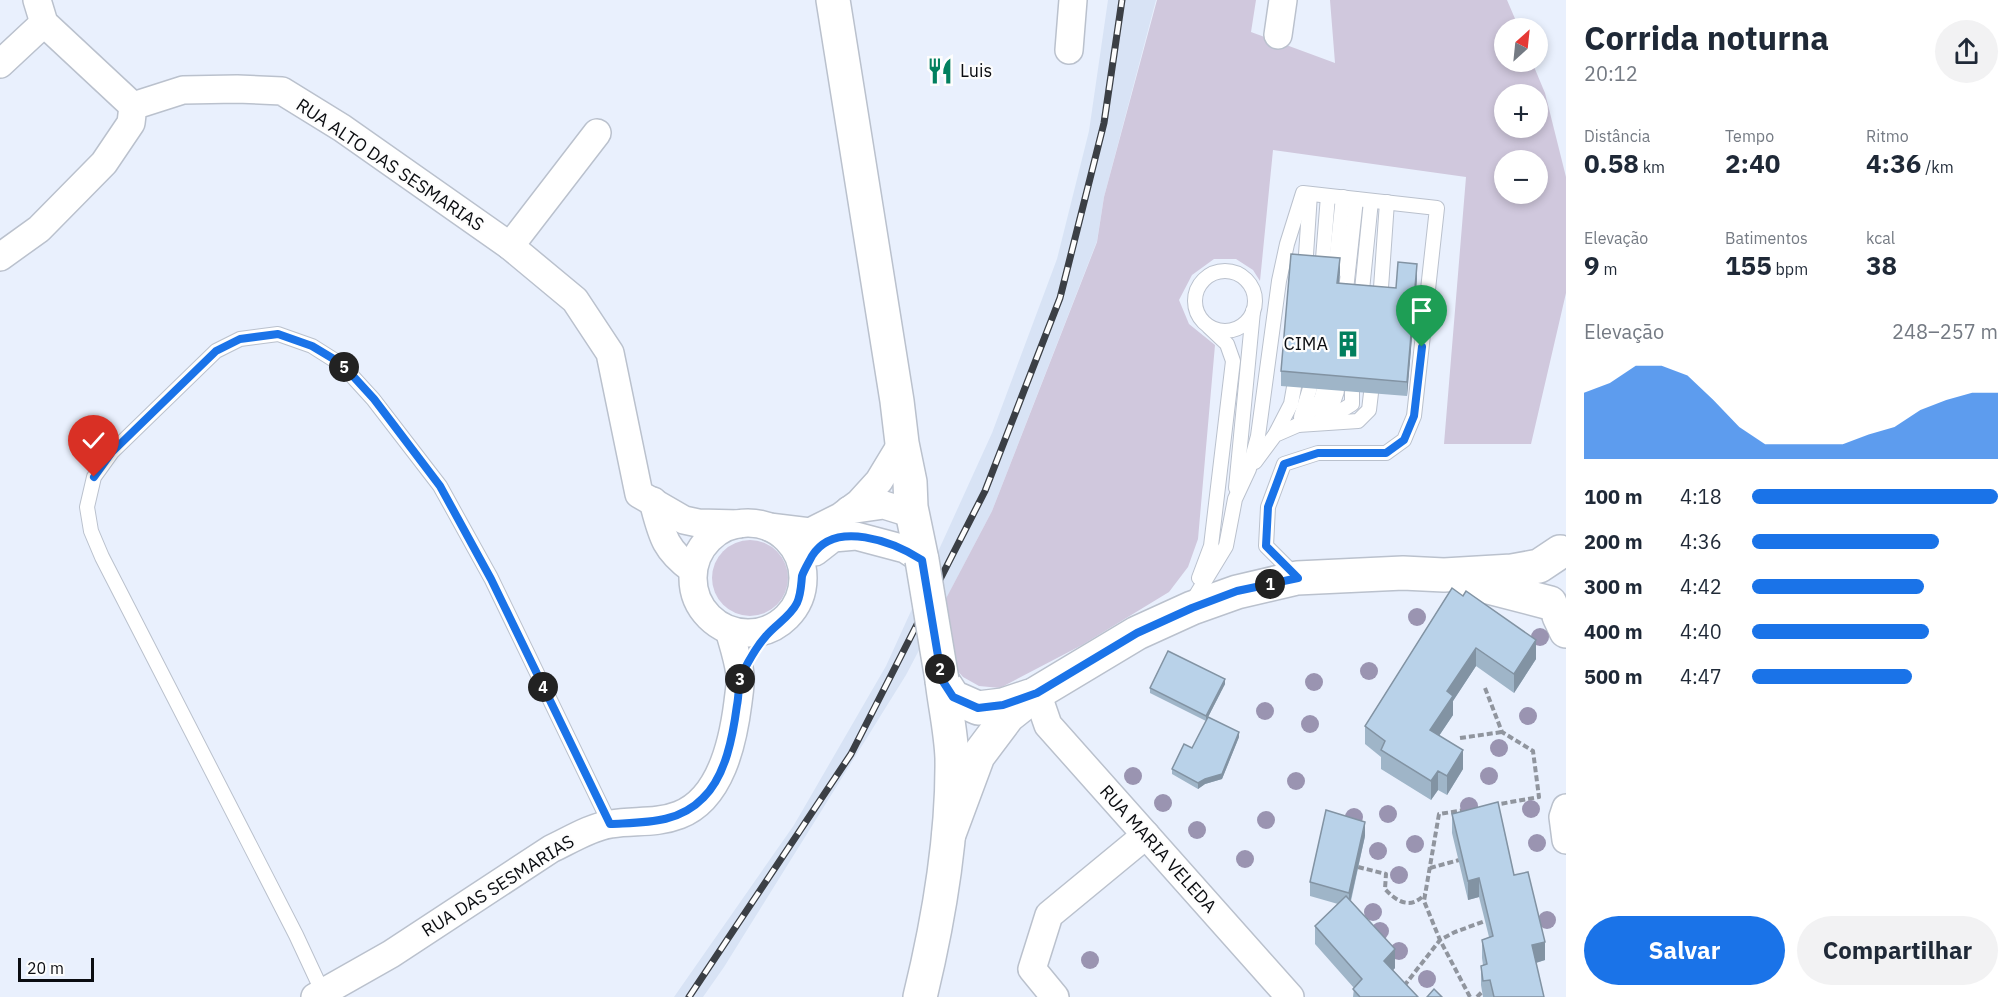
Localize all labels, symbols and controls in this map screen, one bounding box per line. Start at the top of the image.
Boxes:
text: Corrida noturna [1584,16,1829,59]
north arrow [1494,18,1548,72]
map controls [1494,18,1548,204]
button: share [1935,20,1998,83]
restaurant icon: Luis [925,56,955,86]
place label: Luis [960,59,992,82]
text: 20:12 [1584,60,1638,87]
button: + [1494,84,1548,138]
street label: RUA ALTO DAS SESMARIAS [292,93,489,236]
text: Distância [1584,126,1650,146]
text: Tempo [1725,126,1774,146]
text: Ritmo [1866,126,1909,146]
text: 0.58 [1584,146,1639,180]
text: 2:40 [1725,146,1780,180]
text: 4:36 [1866,146,1921,180]
button: − [1494,150,1548,204]
text: km [1639,157,1665,177]
text: /km [1921,157,1954,177]
text: Elevação [1584,228,1648,248]
text: Batimentos [1725,228,1808,248]
text: kcal [1866,228,1895,248]
text: 9 [1584,248,1600,282]
text: 155 [1725,248,1772,282]
text: 38 [1866,248,1897,282]
text: m [1600,259,1617,279]
text: bpm [1772,259,1808,279]
pin [1396,285,1447,347]
icon: arrive [1405,294,1438,327]
text: Elevação [1584,318,1664,345]
text: 248–257 m [1892,318,1998,345]
building icon: CIMA [1333,329,1363,359]
place label: CIMA [1283,332,1328,355]
pin: 5 [329,352,359,382]
text: 5 [339,357,349,377]
pin [68,415,119,477]
icon: check [77,424,110,457]
text: 100 m [1584,483,1643,510]
text: 4:18 [1680,483,1722,510]
text: 200 m [1584,528,1643,555]
text: 4:36 [1680,528,1722,555]
pin: 1 [1255,569,1285,599]
text: 300 m [1584,573,1643,600]
text: 4:42 [1680,573,1722,600]
text: 1 [1265,574,1275,594]
text: 400 m [1584,618,1643,645]
text: 4:40 [1680,618,1722,645]
pin: 2 [925,654,955,684]
text: 2 [935,659,945,679]
text: 500 m [1584,663,1643,690]
text: 4:47 [1680,663,1722,690]
pin: 3 [725,664,755,694]
text: 3 [735,669,745,689]
pin: 4 [528,672,558,702]
text: 4 [538,677,548,697]
street label: RUA MARIA VELEDA [1095,780,1222,918]
street label: RUA DAS SESMARIAS [417,829,578,942]
button: Salvar [1584,916,1785,985]
button: Compartilhar [1797,916,1998,985]
scale bar [18,955,94,982]
text: 20 m [27,958,64,978]

